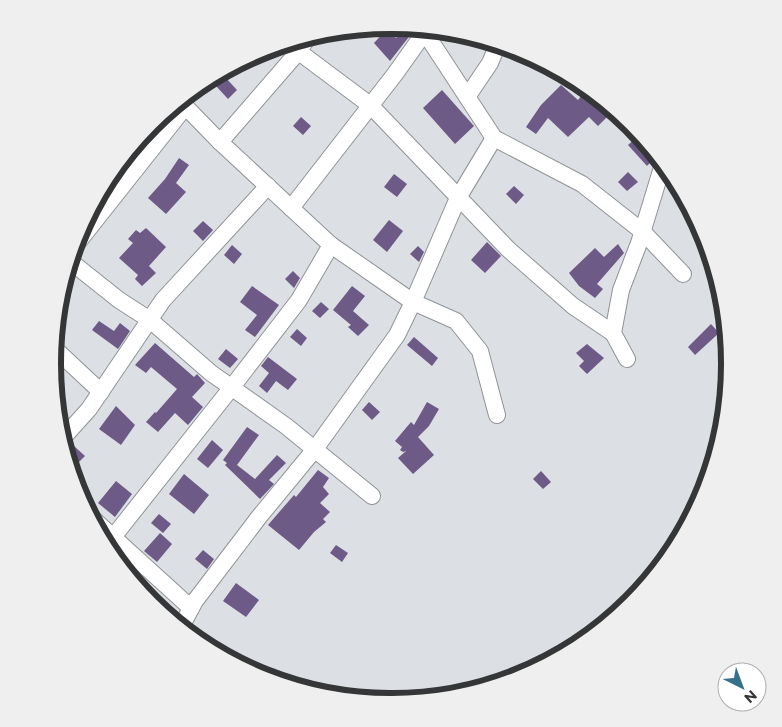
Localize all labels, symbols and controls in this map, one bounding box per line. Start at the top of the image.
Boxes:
north arrow [717,662,767,712]
text: N [740,686,761,707]

